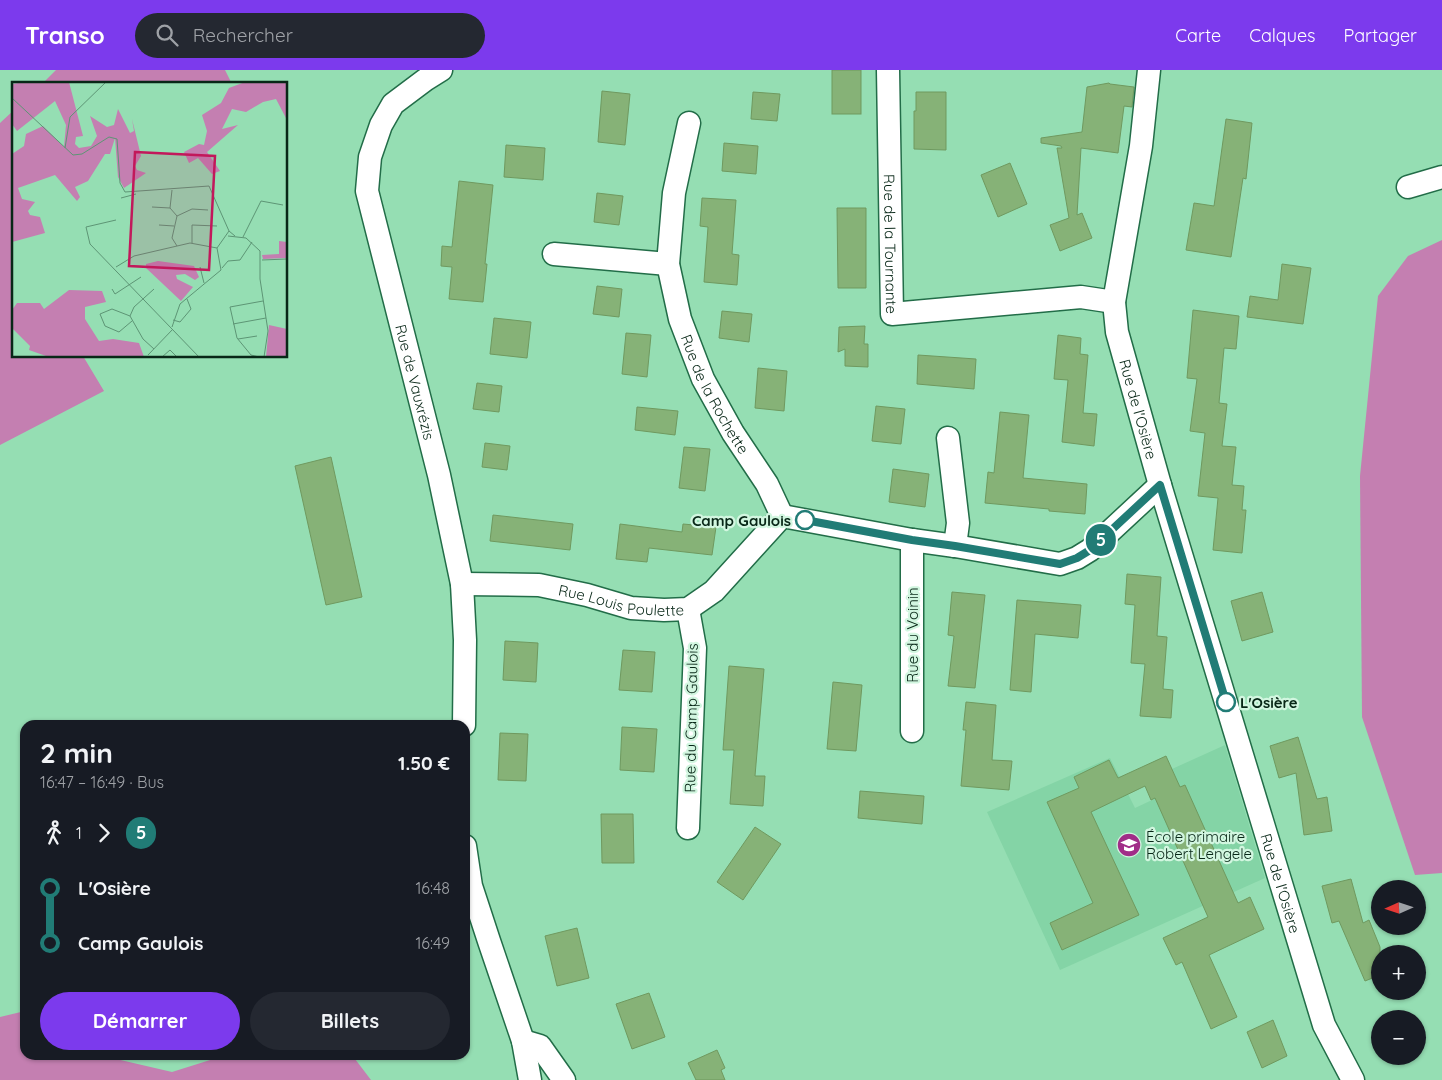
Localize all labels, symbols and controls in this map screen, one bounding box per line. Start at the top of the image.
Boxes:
search box [135,13,485,58]
text: Transo [25,20,105,50]
icon: search [153,21,181,49]
text: Rechercher [193,23,293,47]
text: Carte [1175,24,1221,47]
text: Calques [1249,24,1316,47]
text: Partager [1344,24,1417,47]
inset map [12,82,288,358]
street label: Rue de la Tournante [880,174,901,314]
street label: Rue de Vauxrézis [392,322,439,442]
street label: Rue de la Rochette [677,331,754,457]
street label: Rue de l'Osière [1116,357,1162,461]
marker: Camp Gaulois [795,510,815,530]
place label: Camp Gaulois [692,511,791,530]
line badge: 5 [1085,524,1117,556]
text: 5 [1096,528,1106,551]
street label: Rue Louis Poulette [557,580,684,620]
street label: Rue du Voinin [903,587,922,683]
street label: Rue du Camp Gaulois [680,643,702,793]
marker: L'Osière [1216,692,1236,712]
place label: L'Osière [1240,693,1298,712]
text: 2 min [40,735,113,770]
text: 1.50 € [398,751,450,775]
text: 16:47 – 16:49 · Bus [40,772,164,792]
icon: walk [40,819,68,847]
icon: forward [90,819,118,847]
text: 5 [136,821,146,844]
text: 1 [76,823,82,843]
place label: École primaire Robert Lengele [1146,827,1252,863]
street label: Rue de l'Osière [1257,831,1305,935]
school or university icon: École primaire Robert Lengele [1116,832,1142,858]
text: L'Osière [78,876,151,900]
text: 16:48 [415,878,450,898]
north arrow [1371,880,1426,935]
map controls [1371,880,1426,1065]
text: Camp Gaulois [78,931,203,955]
text: 16:49 [415,933,450,953]
button: + [1371,945,1426,1000]
button: Démarrer [40,992,240,1050]
button: Billets [250,992,450,1050]
button: − [1371,1010,1426,1065]

